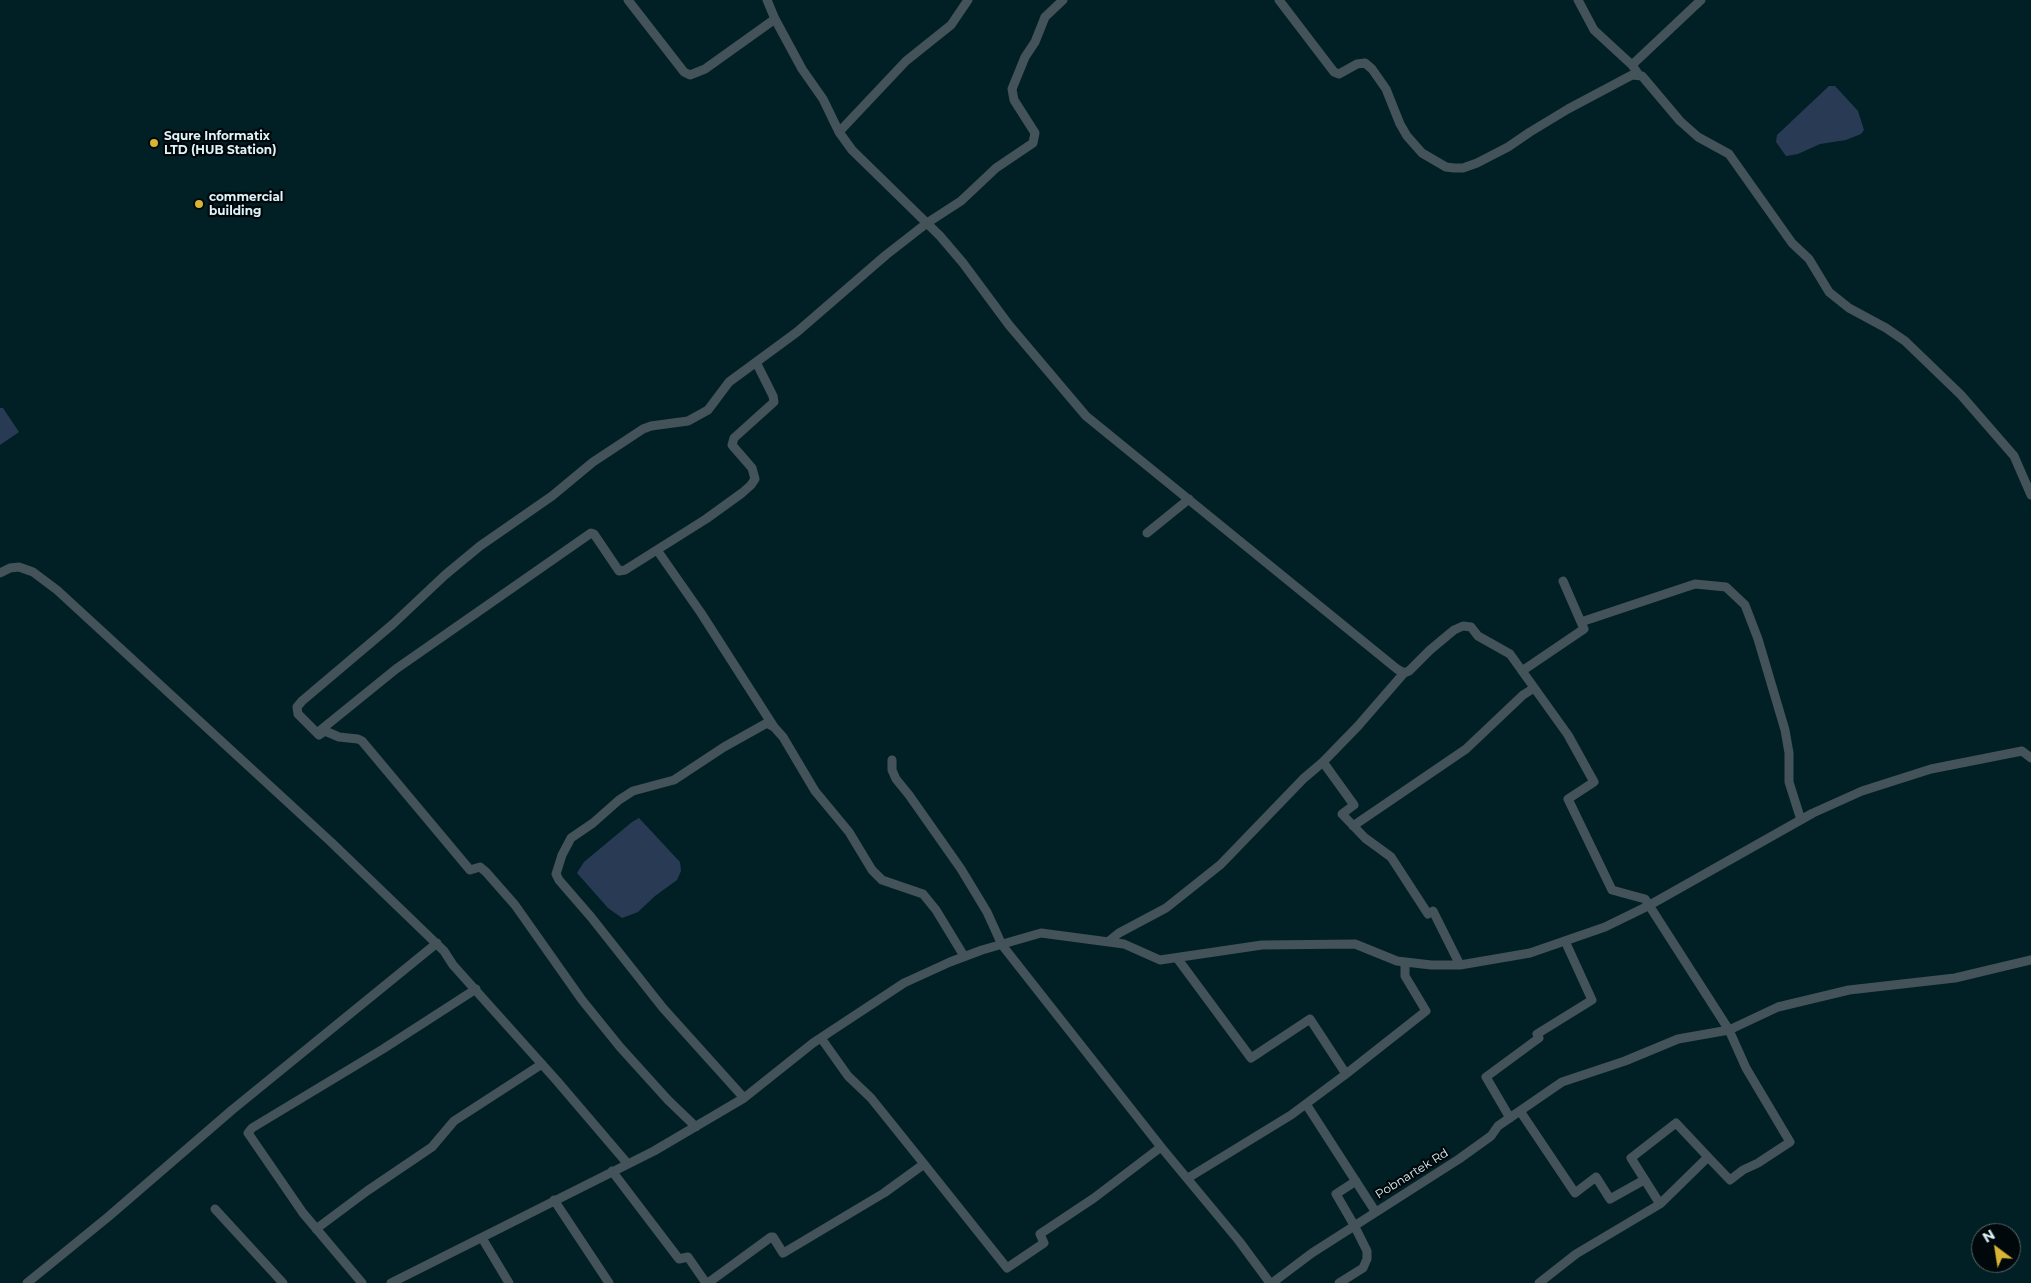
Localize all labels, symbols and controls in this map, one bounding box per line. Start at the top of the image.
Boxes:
place label: Squre Informatix LTD (HUB Station) [164,129,276,157]
marker: Squre Informatix LTD (HUB Station) [148,137,160,149]
place label: commercial building [209,190,283,218]
marker: commercial building [193,198,205,210]
street label: Pobnartek Rd [1373,1146,1451,1202]
north arrow [1971,1223,2021,1273]
text: N [1979,1225,1998,1247]

